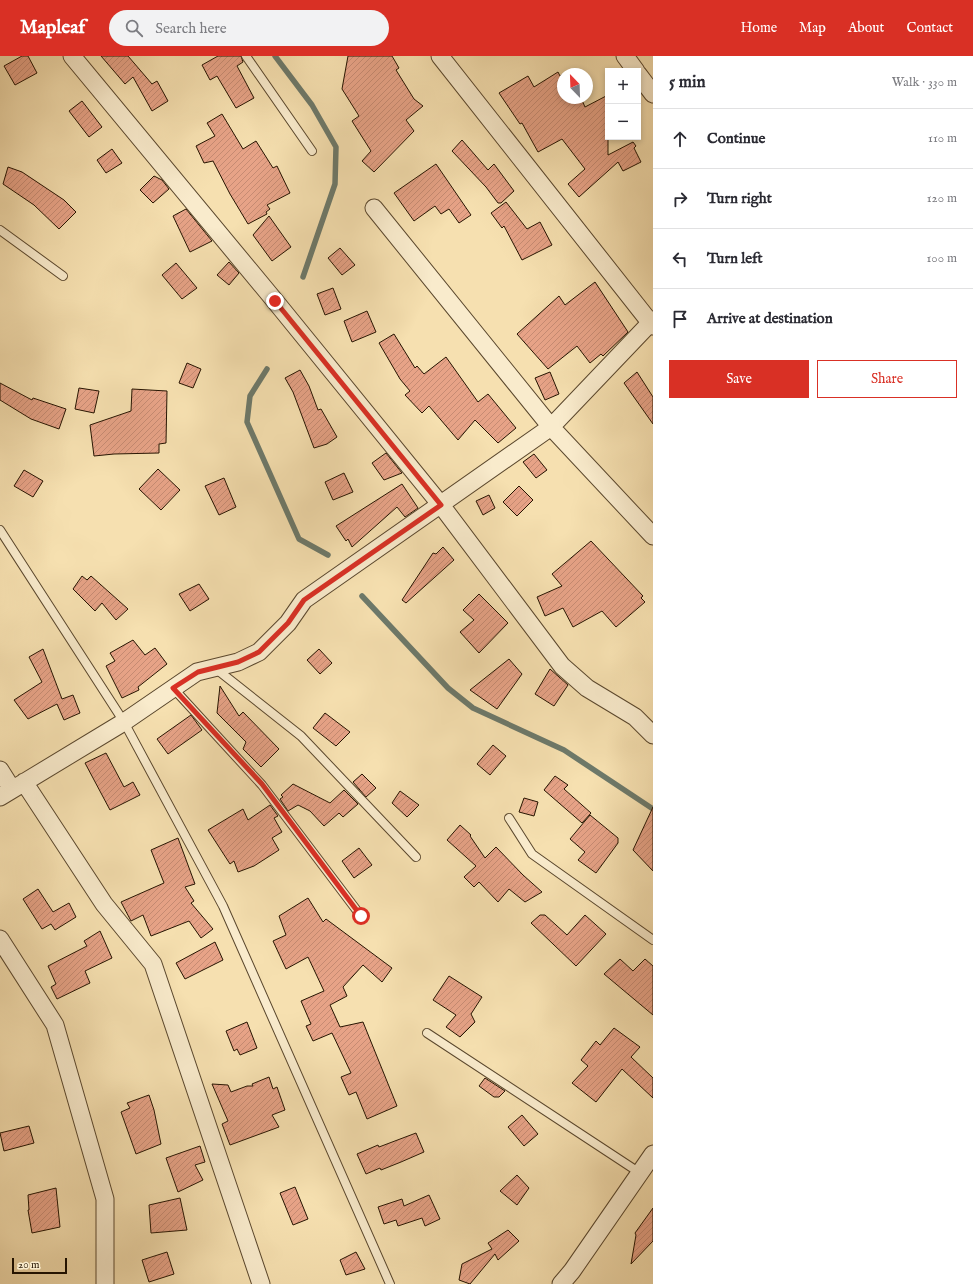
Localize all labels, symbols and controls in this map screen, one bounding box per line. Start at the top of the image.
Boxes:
search box [109,10,389,46]
text: Mapleaf [20,16,85,40]
icon: search [123,17,145,39]
text: Search here [155,19,227,38]
text: Home [741,19,777,37]
text: Map [799,19,826,37]
text: About [848,19,884,37]
text: Contact [906,19,953,37]
north arrow [557,68,593,104]
map controls [605,68,641,140]
button: + [605,68,641,104]
text: 5 min [669,72,706,93]
text: Walk · 330 m [892,74,957,91]
button: − [605,104,641,140]
icon: ahead [669,128,691,150]
text: Continue [707,129,765,148]
text: 110 m [928,130,957,147]
icon: right [669,188,691,210]
text: Turn right [707,189,772,208]
text: 120 m [927,190,957,207]
icon: left [669,248,691,270]
text: Turn left [707,249,763,268]
text: 100 m [927,250,957,267]
route end [266,292,284,310]
icon: arrive [669,308,691,330]
text: Arrive at destination [707,309,833,328]
button: Save [669,360,809,398]
button: Share [817,360,957,398]
route start [352,907,370,925]
scale bar [12,1256,67,1275]
text: 20 m [18,1258,39,1272]

